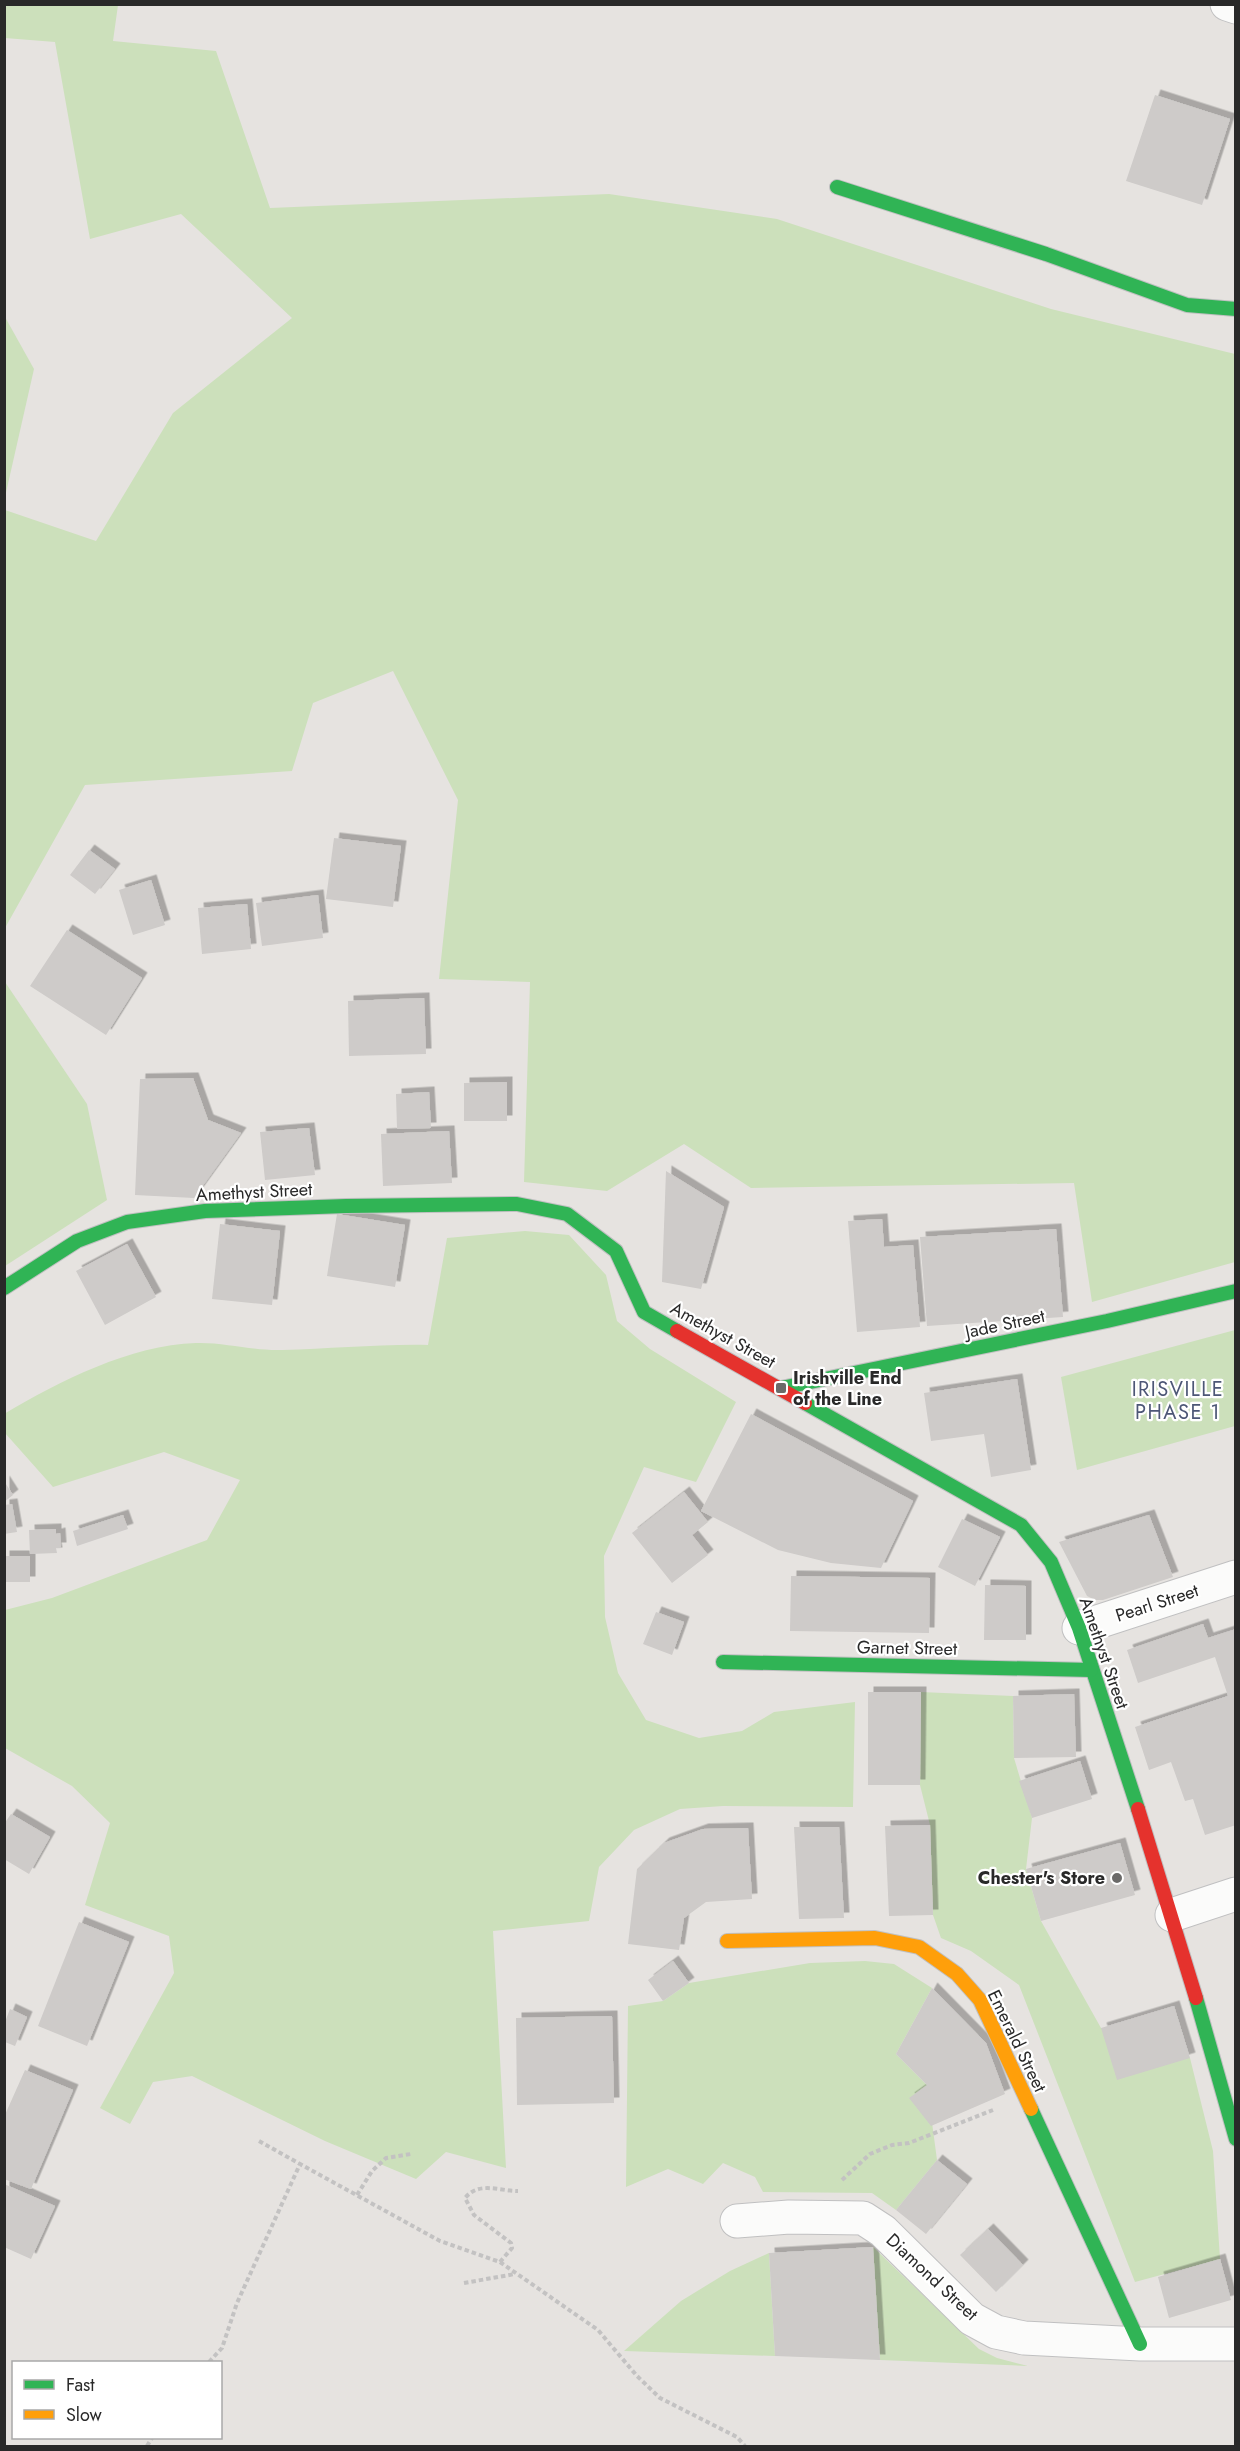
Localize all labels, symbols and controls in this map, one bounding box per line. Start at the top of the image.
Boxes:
street label: Amethyst Street [195,1176,314,1208]
street label: Amethyst Street [666,1295,781,1375]
street label: Jade Street [961,1303,1048,1346]
place label: Irishville End of the Line [793,1365,902,1412]
district label: IRISVILLE PHASE 1 [1132,1375,1224,1427]
marker: Irishville End of the Line [774,1381,788,1395]
street label: Pearl Street [1112,1577,1203,1629]
street label: Amethyst Street [1073,1594,1136,1713]
street label: Garnet Street [857,1634,958,1662]
place label: Chester's Store [978,1865,1105,1891]
marker: Chester's Store [1110,1871,1124,1885]
street label: Emerald Street [981,1986,1053,2097]
street label: Diamond Street [880,2227,984,2327]
legend [12,2361,222,2439]
text: Fast [66,2372,95,2398]
text: Slow [66,2402,103,2428]

